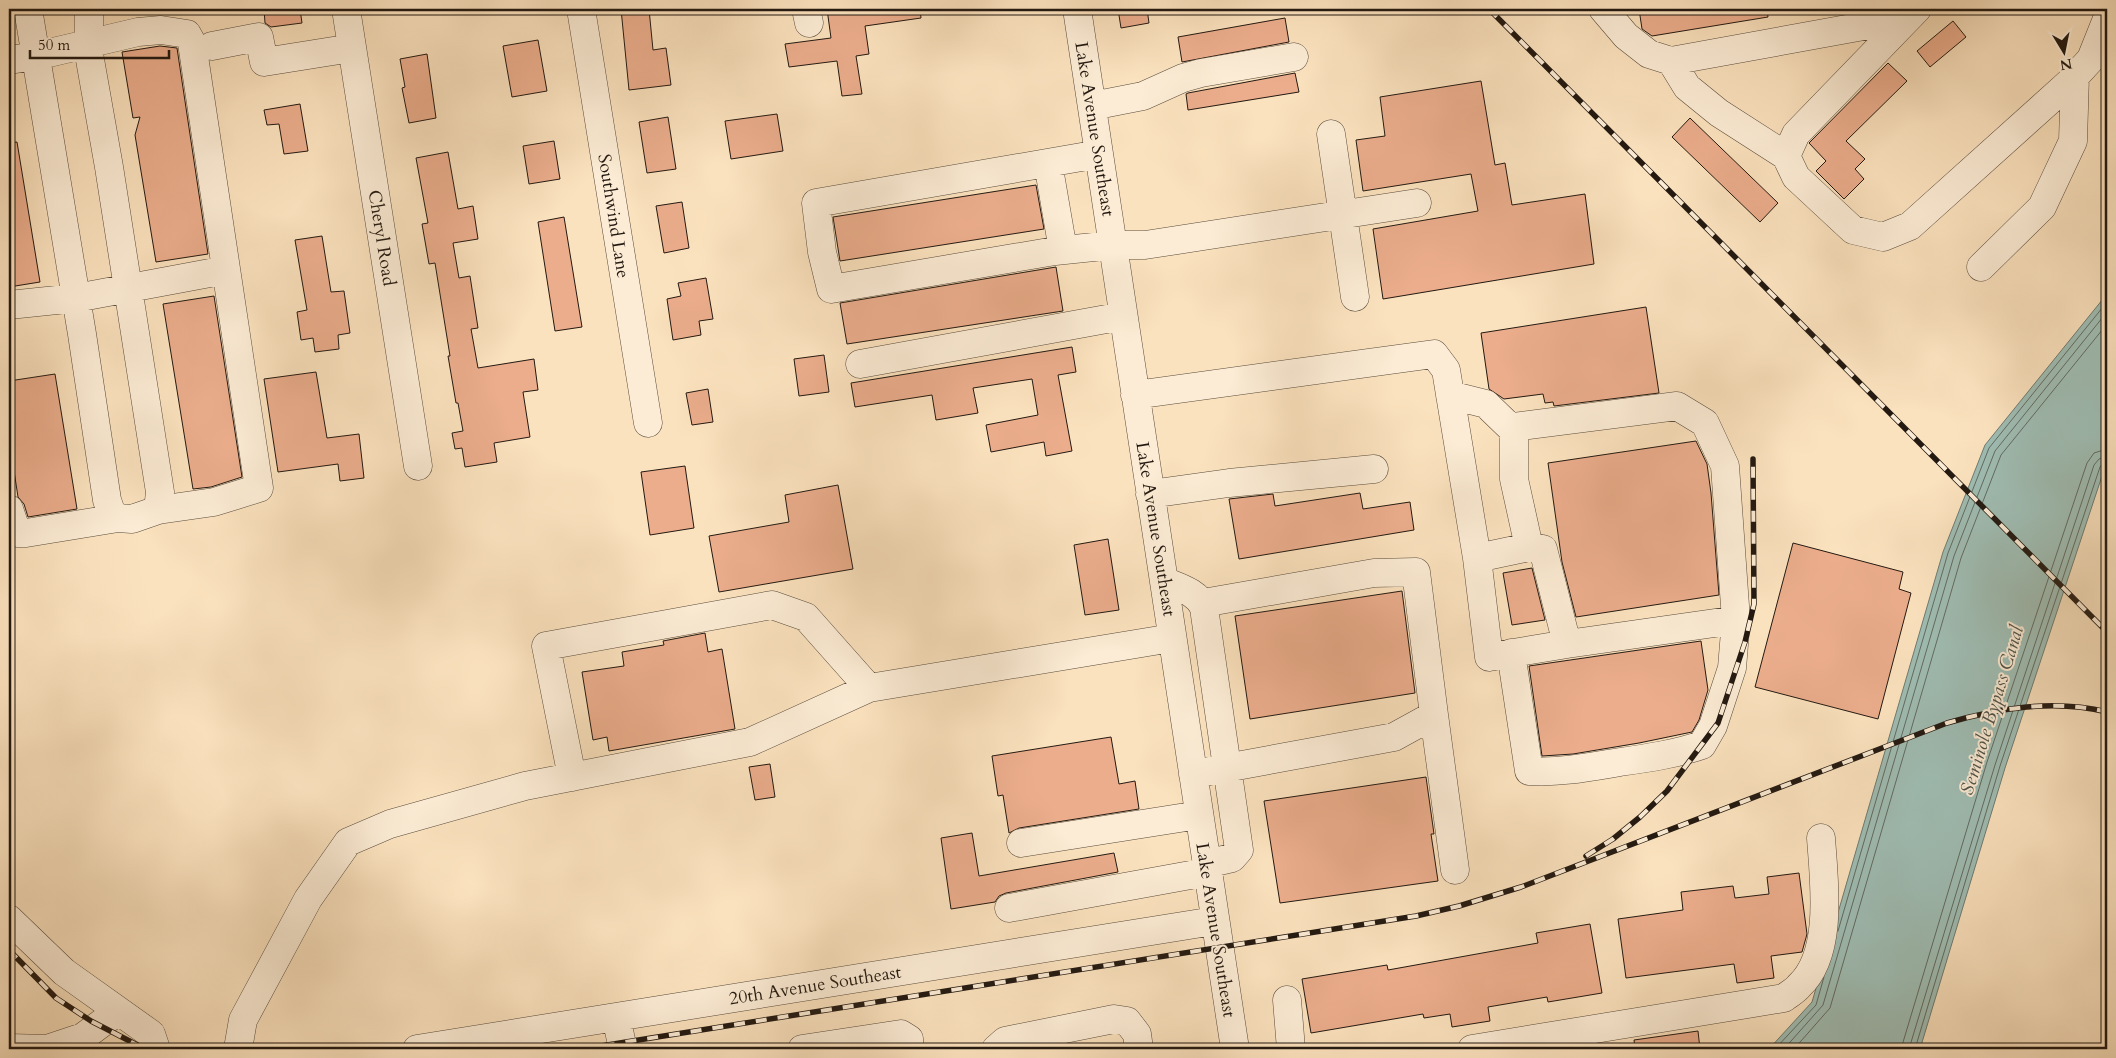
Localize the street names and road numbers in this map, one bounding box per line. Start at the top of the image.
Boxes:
street label: Lake Avenue Southeast [1068,40,1121,218]
street label: Southwind Lane [591,152,636,280]
street label: Cheryl Road [362,188,401,288]
street label: Lake Avenue Southeast [1129,440,1182,618]
street label: Lake Avenue Southeast [1189,841,1242,1019]
street label: 20th Avenue Southeast [727,959,903,1011]

